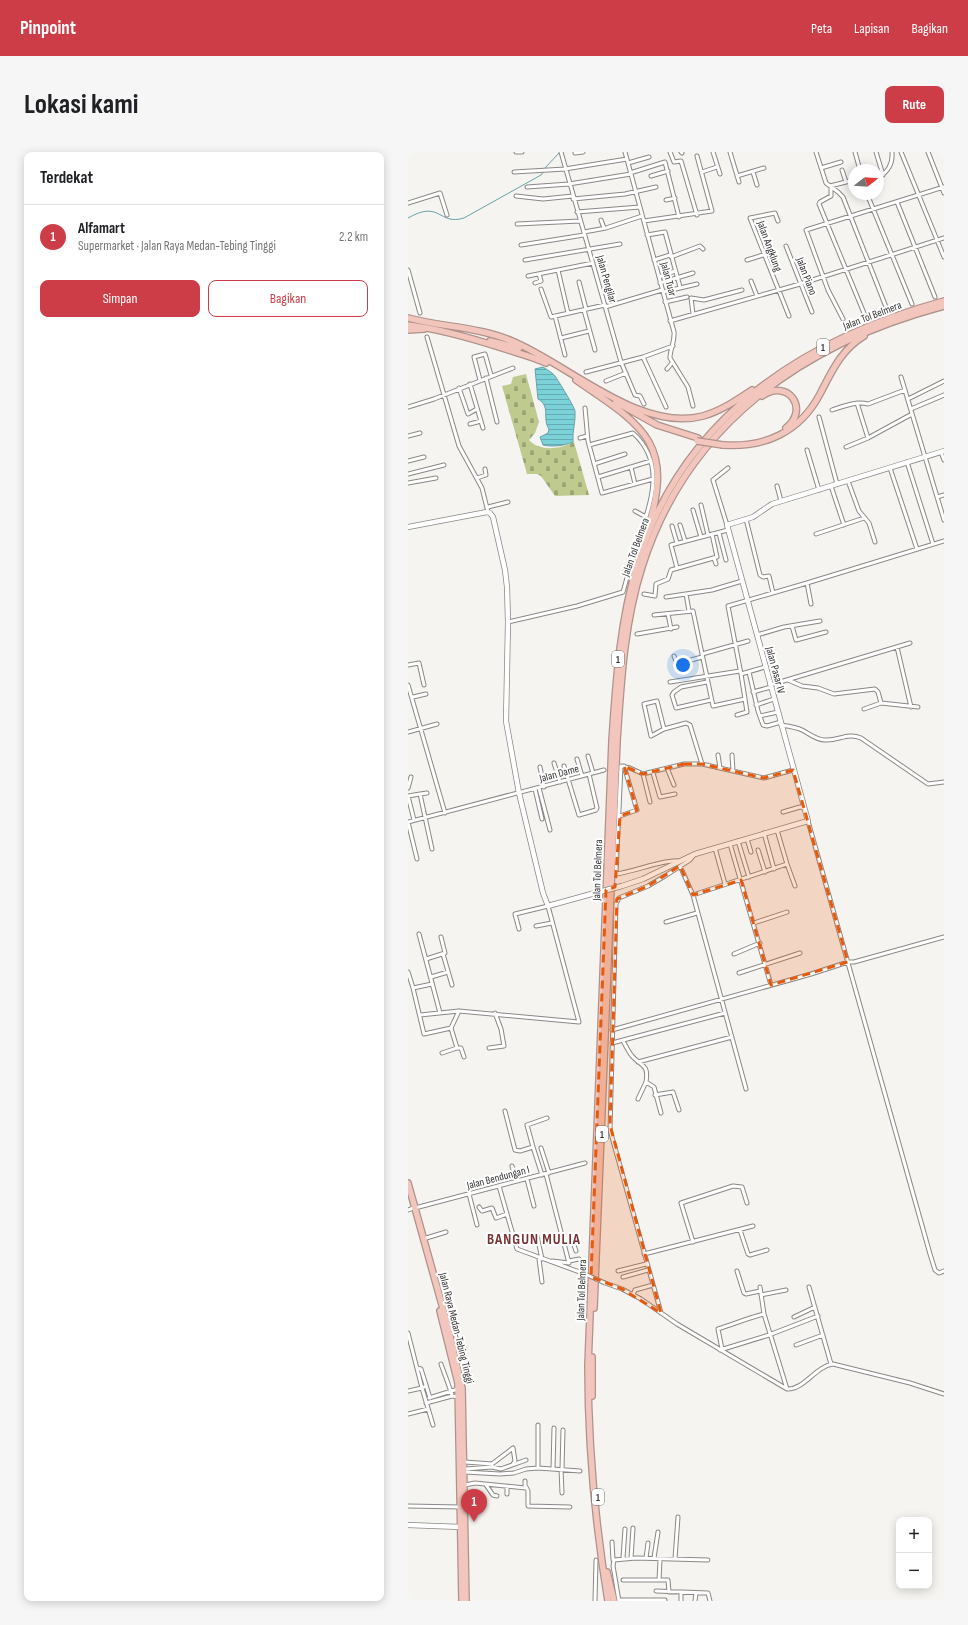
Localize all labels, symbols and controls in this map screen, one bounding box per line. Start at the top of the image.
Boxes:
text: Pinpoint [20,17,76,40]
text: Peta [811,20,832,37]
text: Lapisan [854,20,889,37]
text: Bagikan [911,20,948,37]
button: Rute [885,86,944,123]
text: Lokasi kami [24,88,138,121]
north arrow [848,164,884,200]
text: Terdekat [40,168,93,188]
street label: Jalan Angklung [754,218,785,274]
text: Alfamart [78,219,125,238]
text: 1 [50,229,56,245]
text: 2.2 km [339,229,368,245]
text: Supermarket · Jalan Raya Medan-Tebing Tinggi [78,238,276,254]
street label: Jalan Pengilar [593,253,620,304]
street label: Jalan Piano [793,255,820,297]
street label: Jalan Tuar [657,260,679,298]
button: Simpan [40,280,200,317]
button: Bagikan [208,280,368,317]
street label: Jalan Tol Belmera [840,298,903,333]
road number: 1 [817,339,829,355]
street label: Jalan Tol Belmera [619,516,652,579]
street label: Jalan Pasar IV [763,644,788,695]
road number: 1 [612,651,624,667]
your location [673,655,693,675]
street label: Jalan Dame [537,762,580,785]
street label: Jalan Tol Belmera [590,839,605,902]
road number: 1 [596,1126,608,1142]
street label: Jalan Bendungan I [464,1163,531,1192]
district label: BANGUN MULIA [487,1230,581,1249]
street label: Jalan Tol Belmera [574,1259,589,1322]
street label: Jalan Raya Medan-Tebing Tinggi [436,1270,477,1385]
pin: 1 [461,1489,487,1522]
road number: 1 [592,1489,604,1505]
map controls [896,1517,932,1589]
button: + [896,1517,932,1553]
button: − [896,1553,932,1589]

